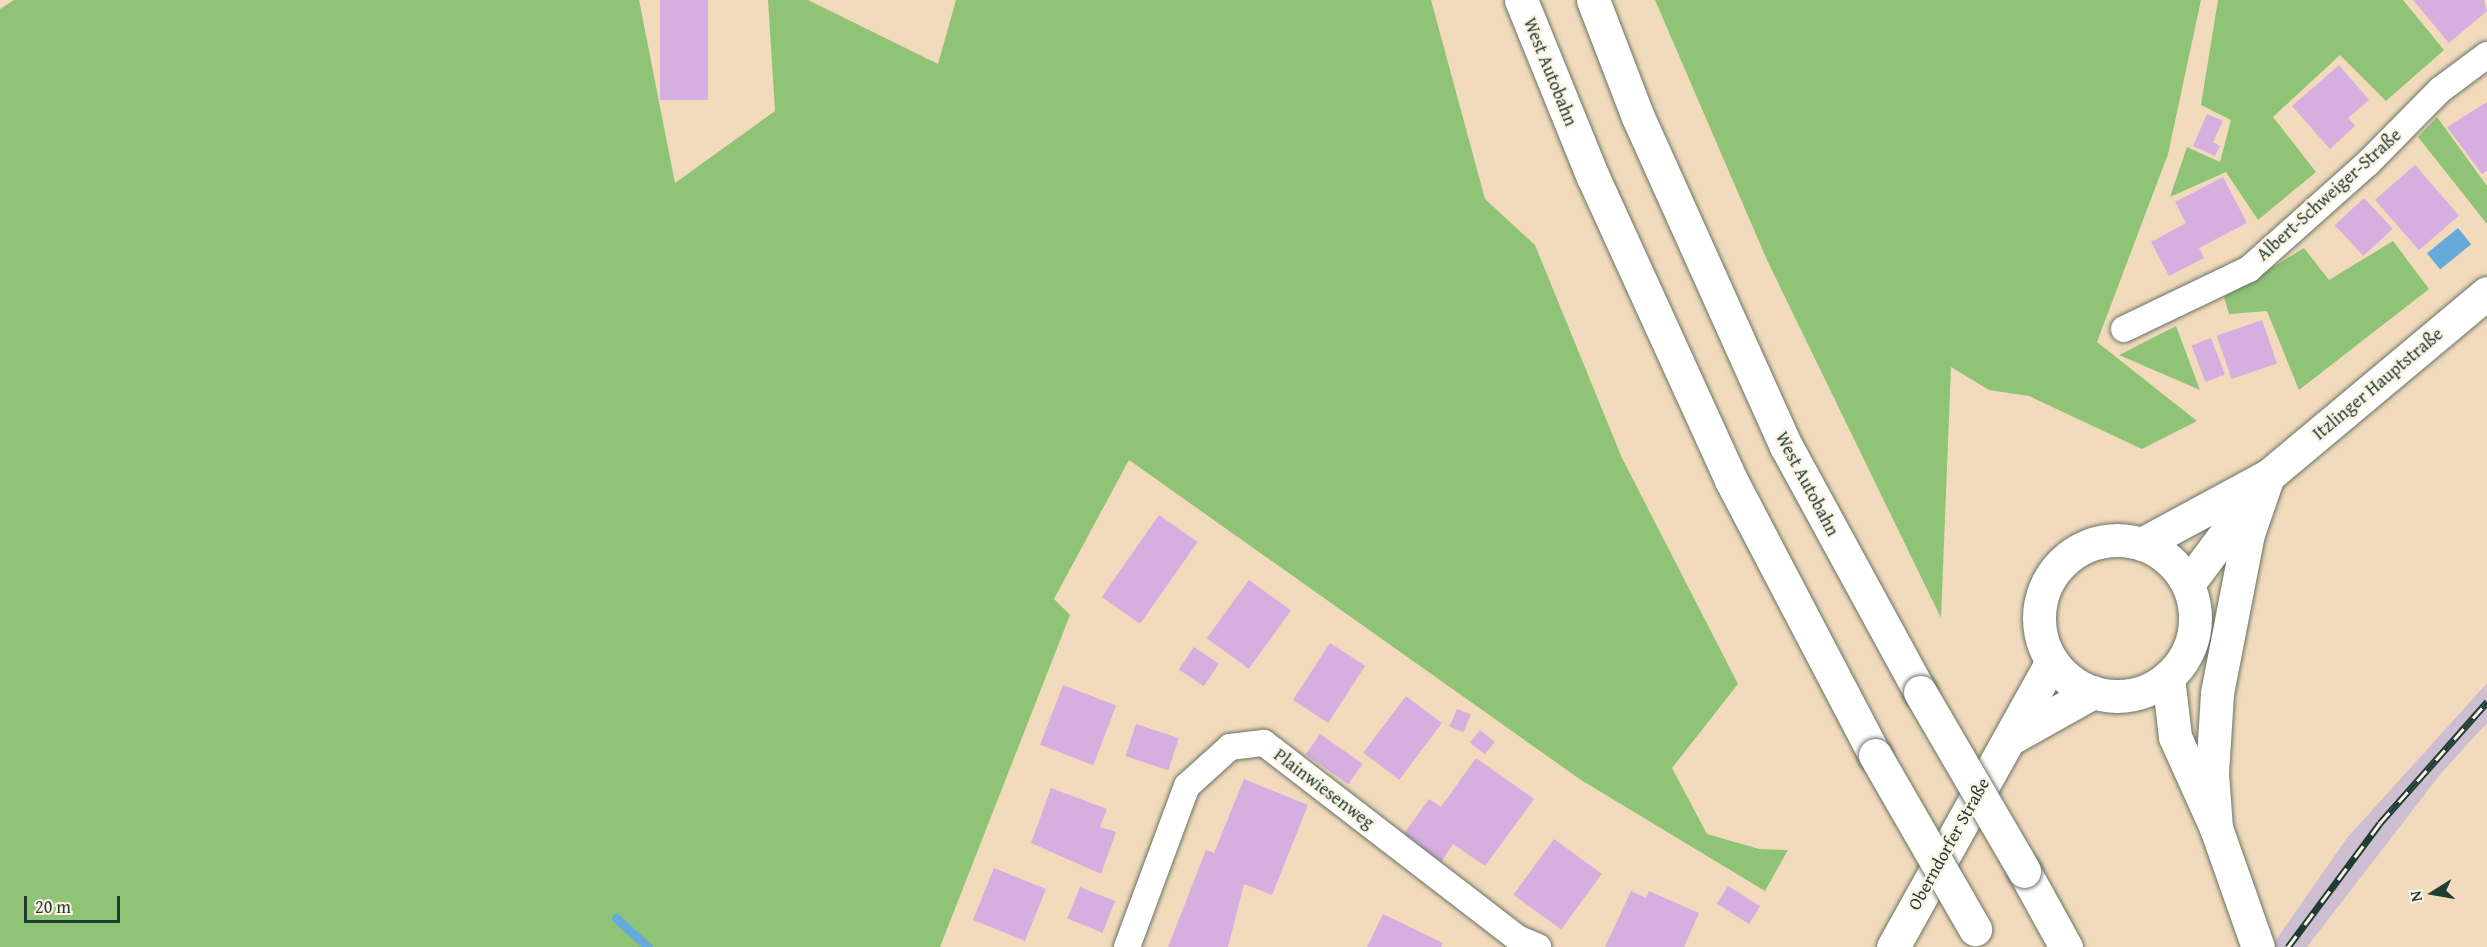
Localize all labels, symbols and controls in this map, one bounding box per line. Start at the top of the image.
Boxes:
street label: West Autobahn [1518,15,1582,129]
street label: Albert-Schweiger-Straße [2252,124,2406,266]
street label: Itzlinger Hauptstraße [2309,323,2447,445]
street label: West Autobahn [1771,428,1843,540]
street label: Plainwiesenweg [1270,744,1378,834]
street label: Oberndorfer Straße [1904,774,1994,914]
north arrow [2403,863,2463,923]
scale bar [27,884,123,922]
text: N [2403,889,2428,904]
text: 20 m [35,893,71,920]

